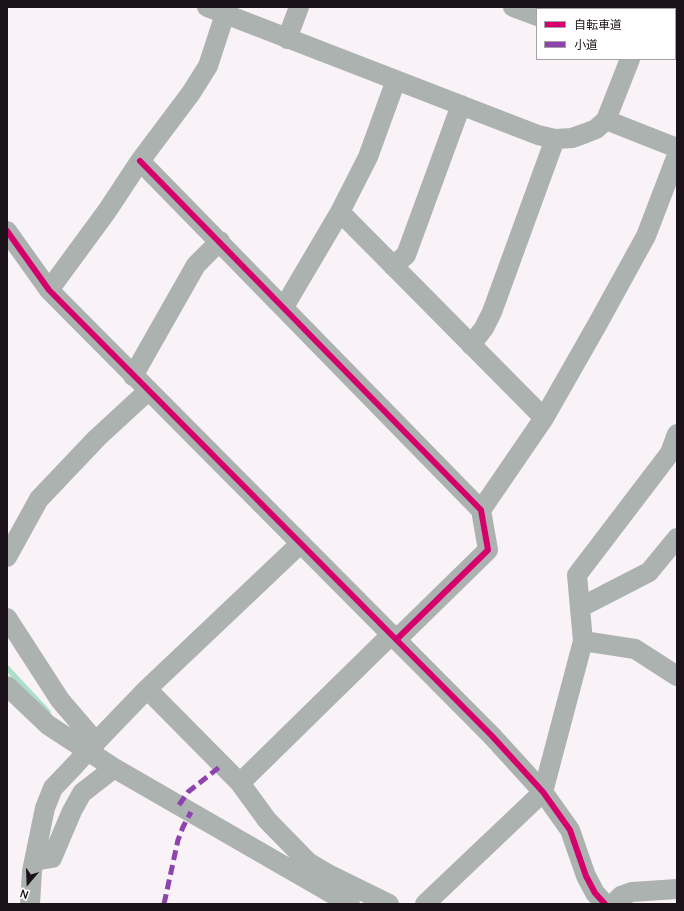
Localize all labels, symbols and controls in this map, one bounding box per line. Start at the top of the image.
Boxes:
legend [536,8,676,60]
text: 自転車道 [574,16,622,33]
text: 小道 [574,36,598,53]
north arrow [8,863,48,903]
text: N [18,886,30,903]

